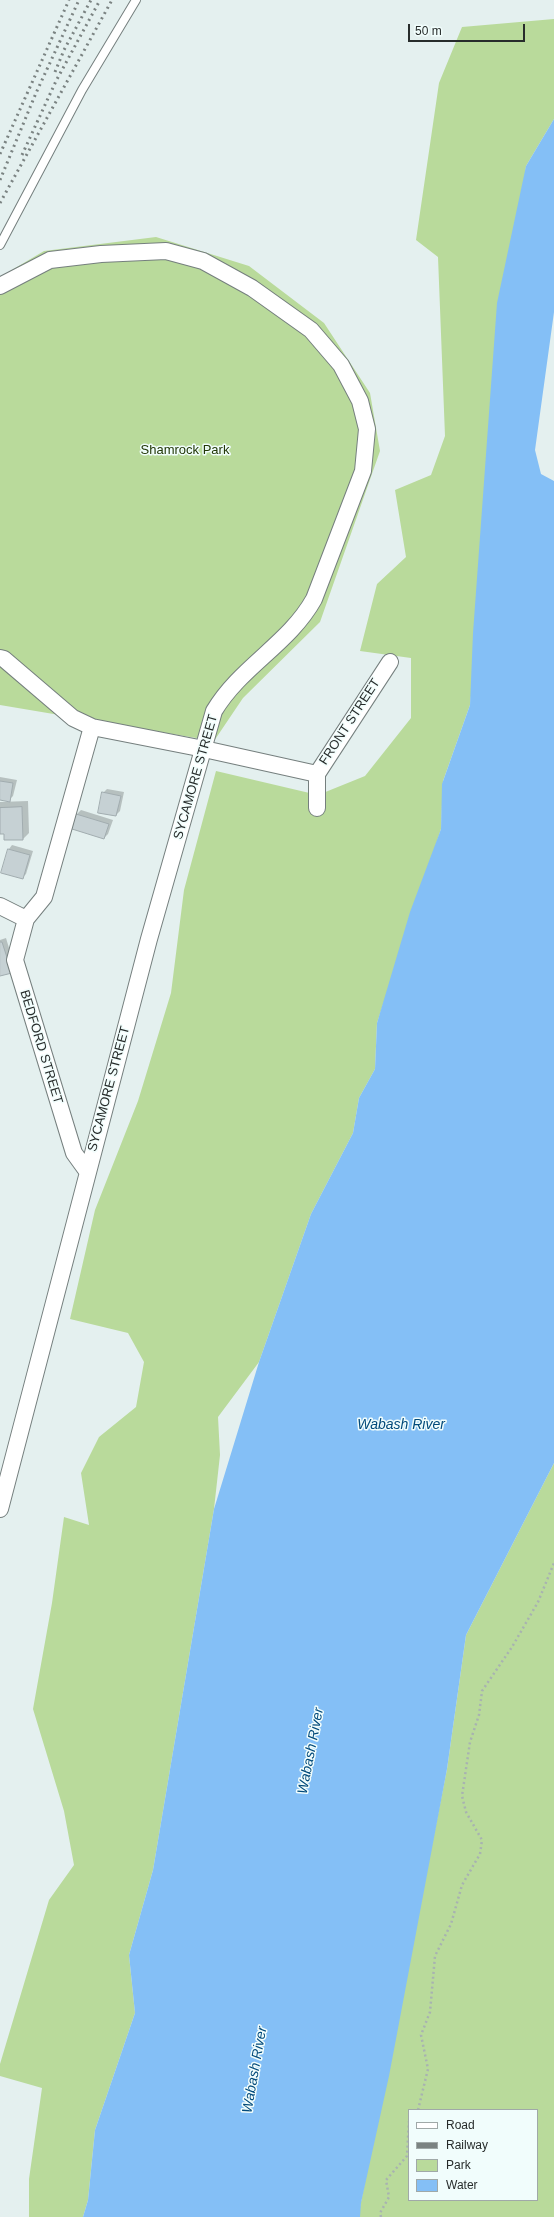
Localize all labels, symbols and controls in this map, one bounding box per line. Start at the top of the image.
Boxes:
scale bar [410,16,527,42]
text: 50 m [415,24,442,38]
park label: Shamrock Park [141,442,229,458]
street label: FRONT STREET [316,676,384,768]
street label: SYCAMORE STREET [171,713,221,841]
street label: BEDFORD STREET [16,988,66,1106]
street label: SYCAMORE STREET [85,1025,133,1153]
water label: Wabash River [357,1417,445,1433]
water label: Wabash River [294,1706,328,1796]
water label: Wabash River [239,2025,271,2115]
legend [408,2109,538,2201]
text: Road [446,2118,475,2132]
text: Railway [446,2138,488,2152]
text: Park [446,2158,471,2172]
text: Water [446,2178,478,2192]

